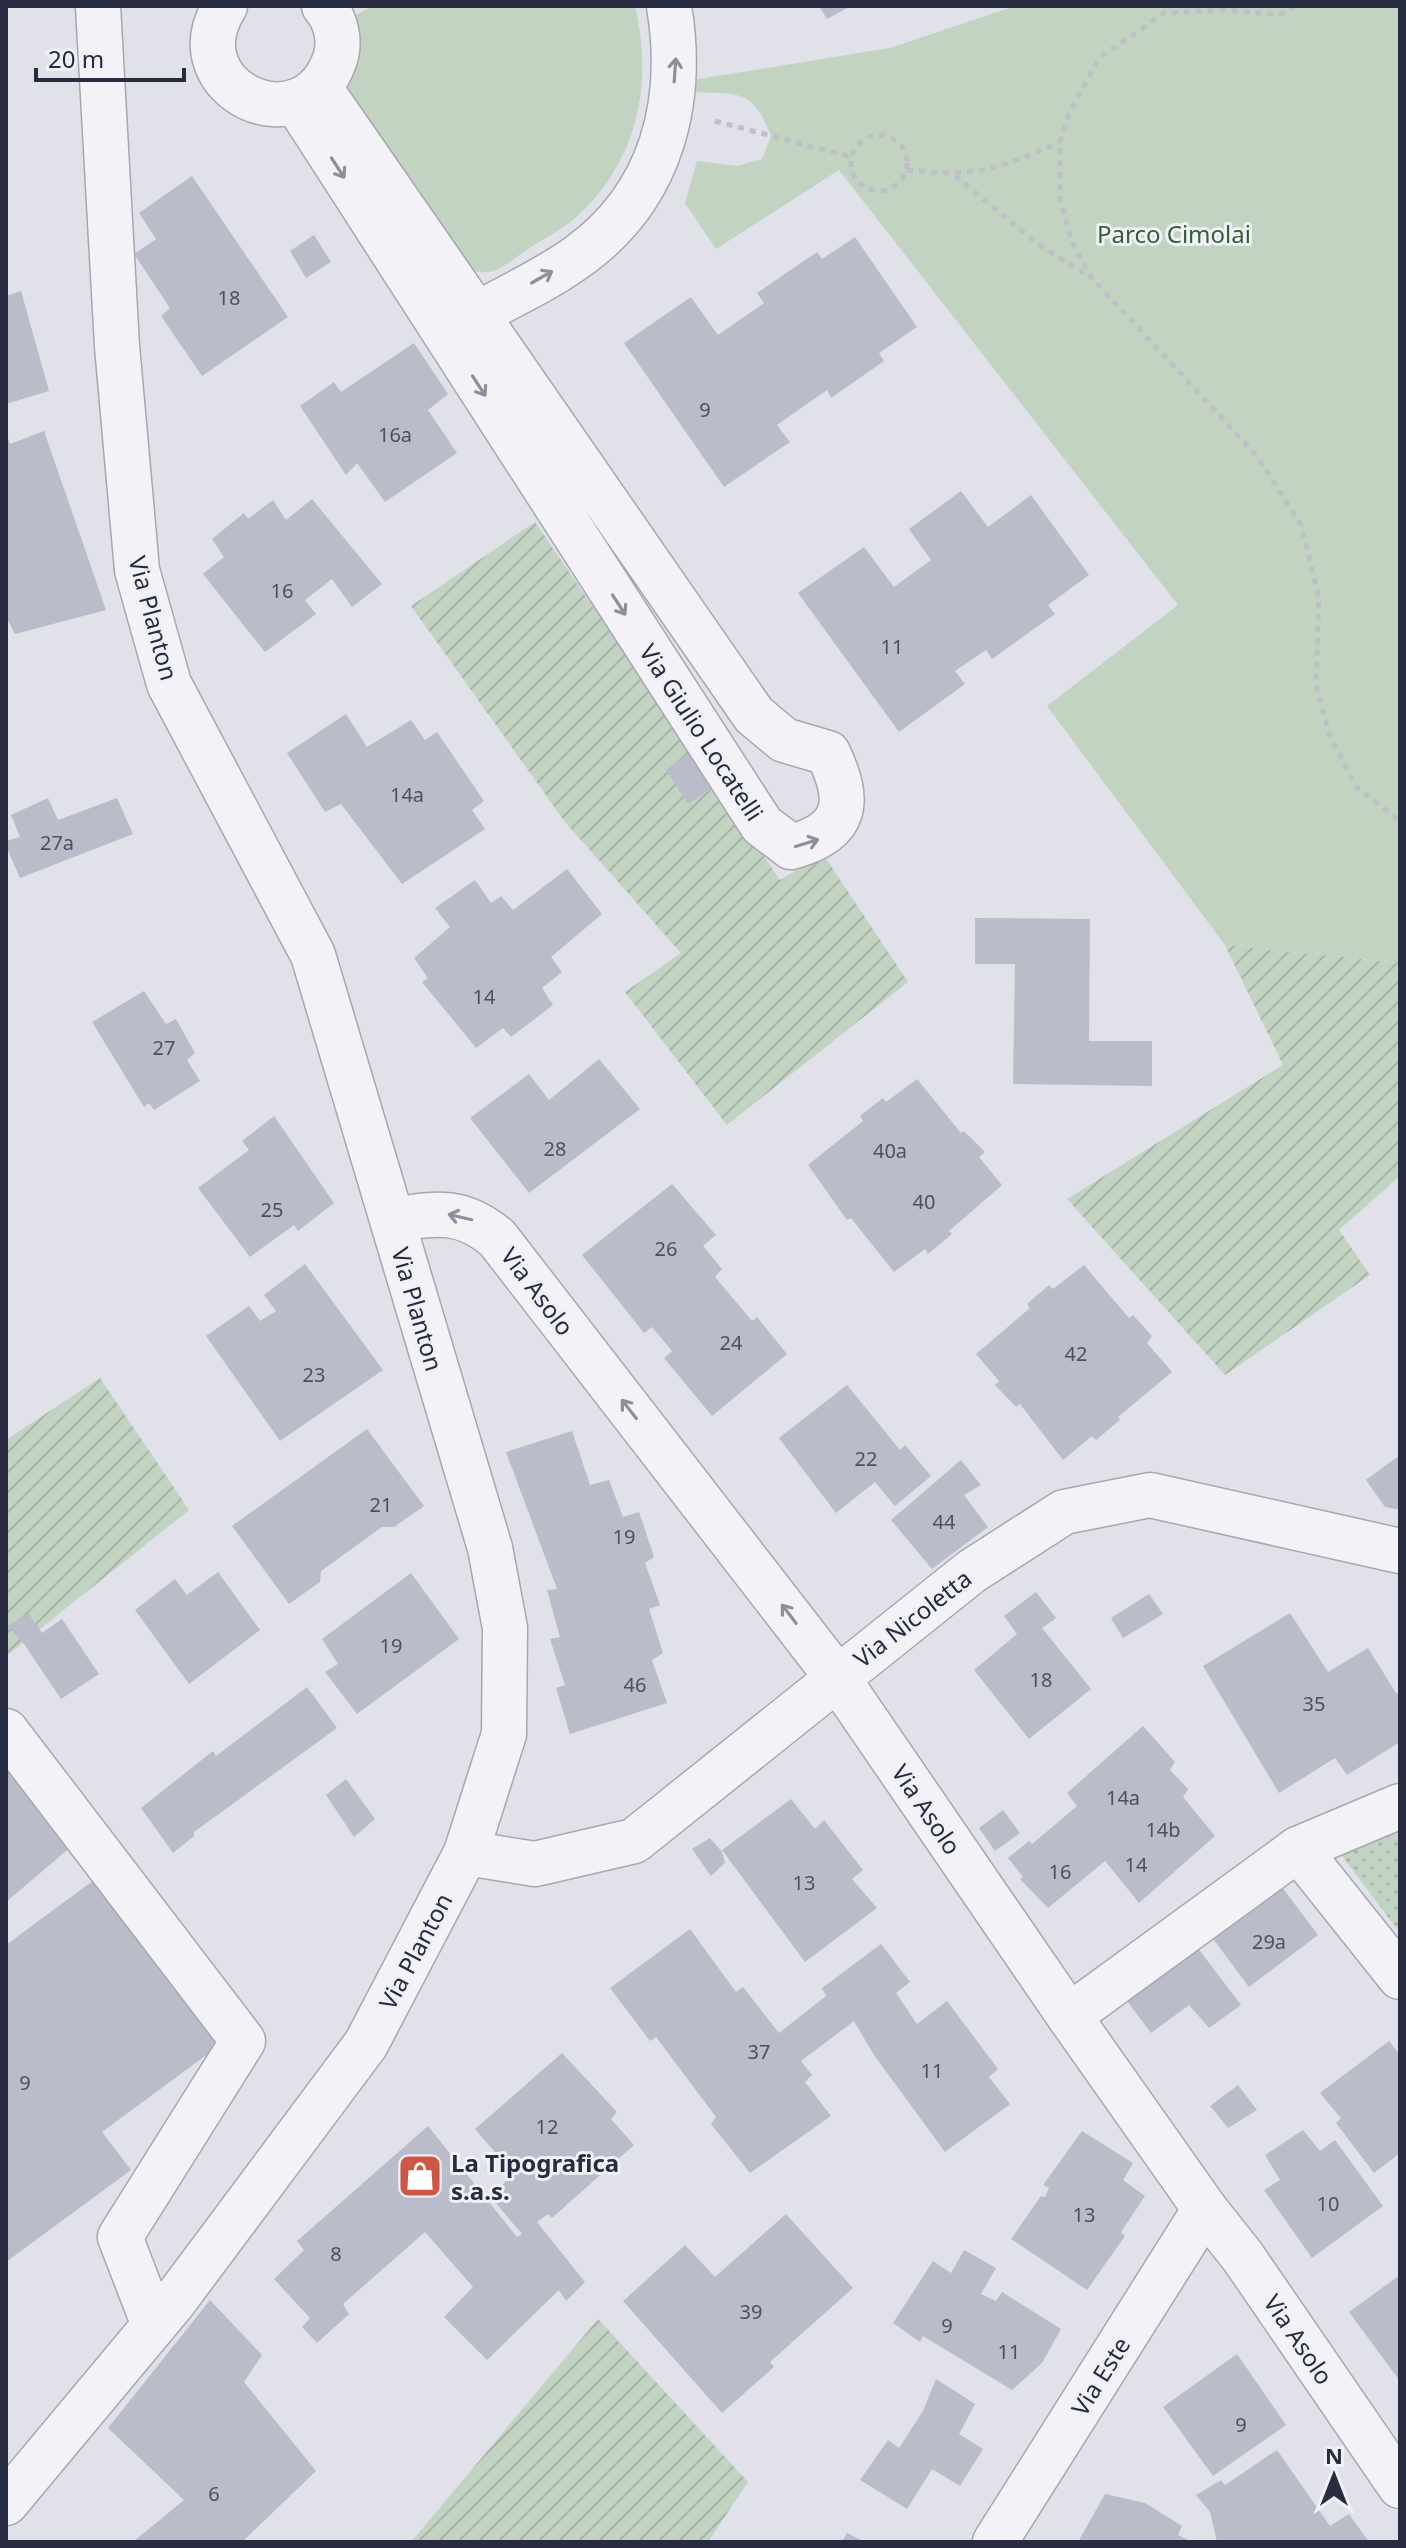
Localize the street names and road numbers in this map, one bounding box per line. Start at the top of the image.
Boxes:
street label: Via Planton [122,552,186,684]
street label: Via Giulio Locatelli [632,637,772,827]
street label: Via Asolo [494,1240,582,1342]
street label: Via Planton [385,1243,451,1375]
street label: Via Nicoletta [846,1562,978,1674]
street label: Via Asolo [885,1757,969,1861]
street label: Via Planton [371,1887,459,2015]
street label: Via Asolo [1257,2287,1341,2391]
street label: Via Este [1063,2330,1137,2422]

